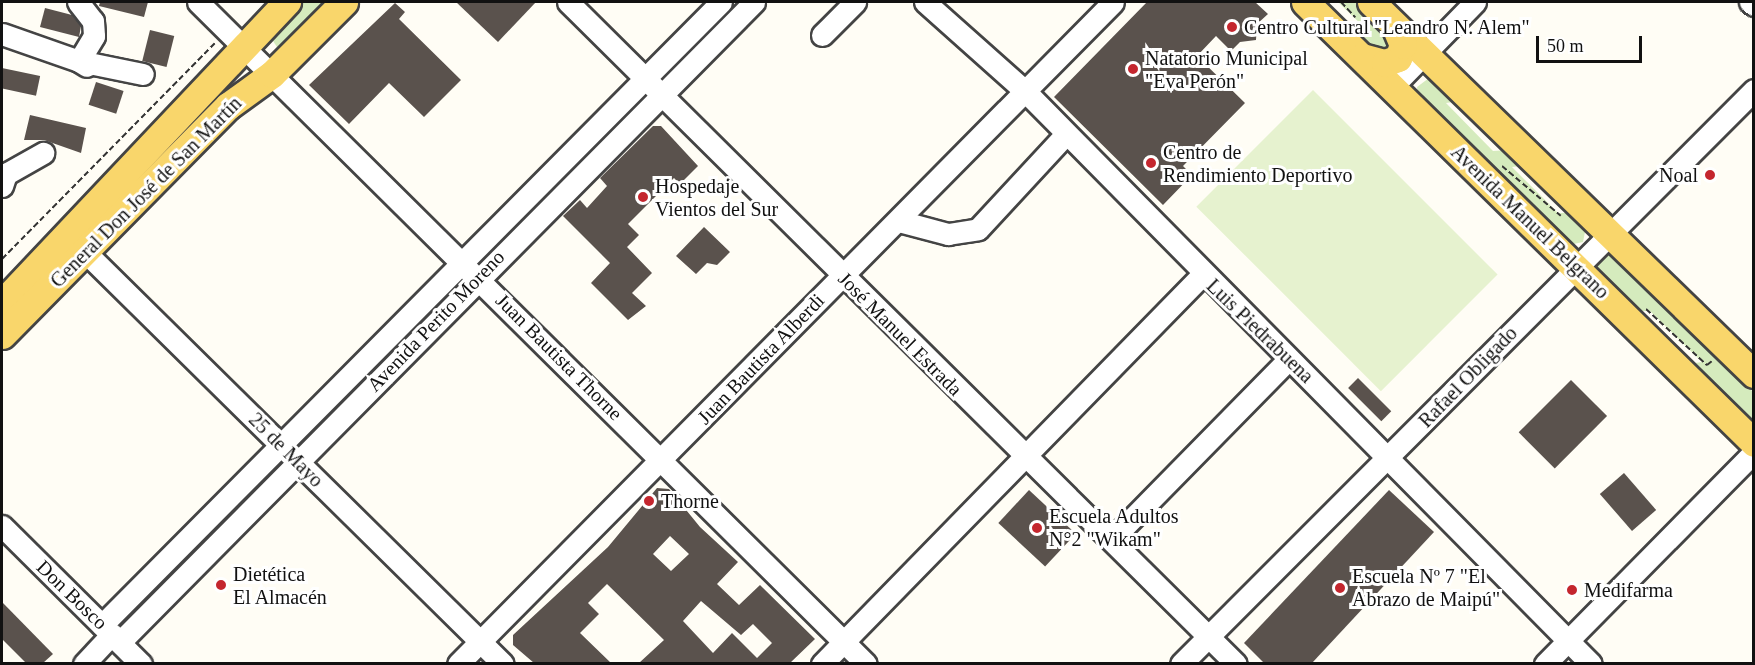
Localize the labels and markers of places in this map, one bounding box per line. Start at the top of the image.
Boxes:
place label: Centro Cultural "Leandro N. Alem" [1244,15,1531,39]
marker: Centro Cultural "Leandro N. Alem" [1225,20,1239,34]
place label: Natatorio Municipal "Eva Perón" [1145,46,1308,93]
marker: Natatorio Municipal "Eva Perón" [1126,62,1140,76]
place label: Centro de Rendimiento Deportivo [1163,140,1352,187]
marker: Centro de Rendimiento Deportivo [1144,156,1158,170]
place label: Noal [1659,163,1698,187]
marker: Noal [1703,168,1717,182]
place label: Hospedaje Vientos del Sur [655,174,778,221]
marker: Hospedaje Vientos del Sur [636,190,650,204]
place label: Thorne [661,489,719,513]
marker: Thorne [642,494,656,508]
place label: Escuela Adultos N°2 "Wikam" [1049,504,1180,551]
marker: Escuela Adultos N°2 "Wikam" [1030,521,1044,535]
place label: Dietética El Almacén [233,562,328,609]
place label: Escuela Nº 7 "El Abrazo de Maipú" [1352,564,1500,611]
marker: Dietética El Almacén [214,578,228,592]
place label: Medifarma [1584,578,1673,602]
marker: Escuela Nº 7 "El Abrazo de Maipú" [1333,581,1347,595]
marker: Medifarma [1565,583,1579,597]

